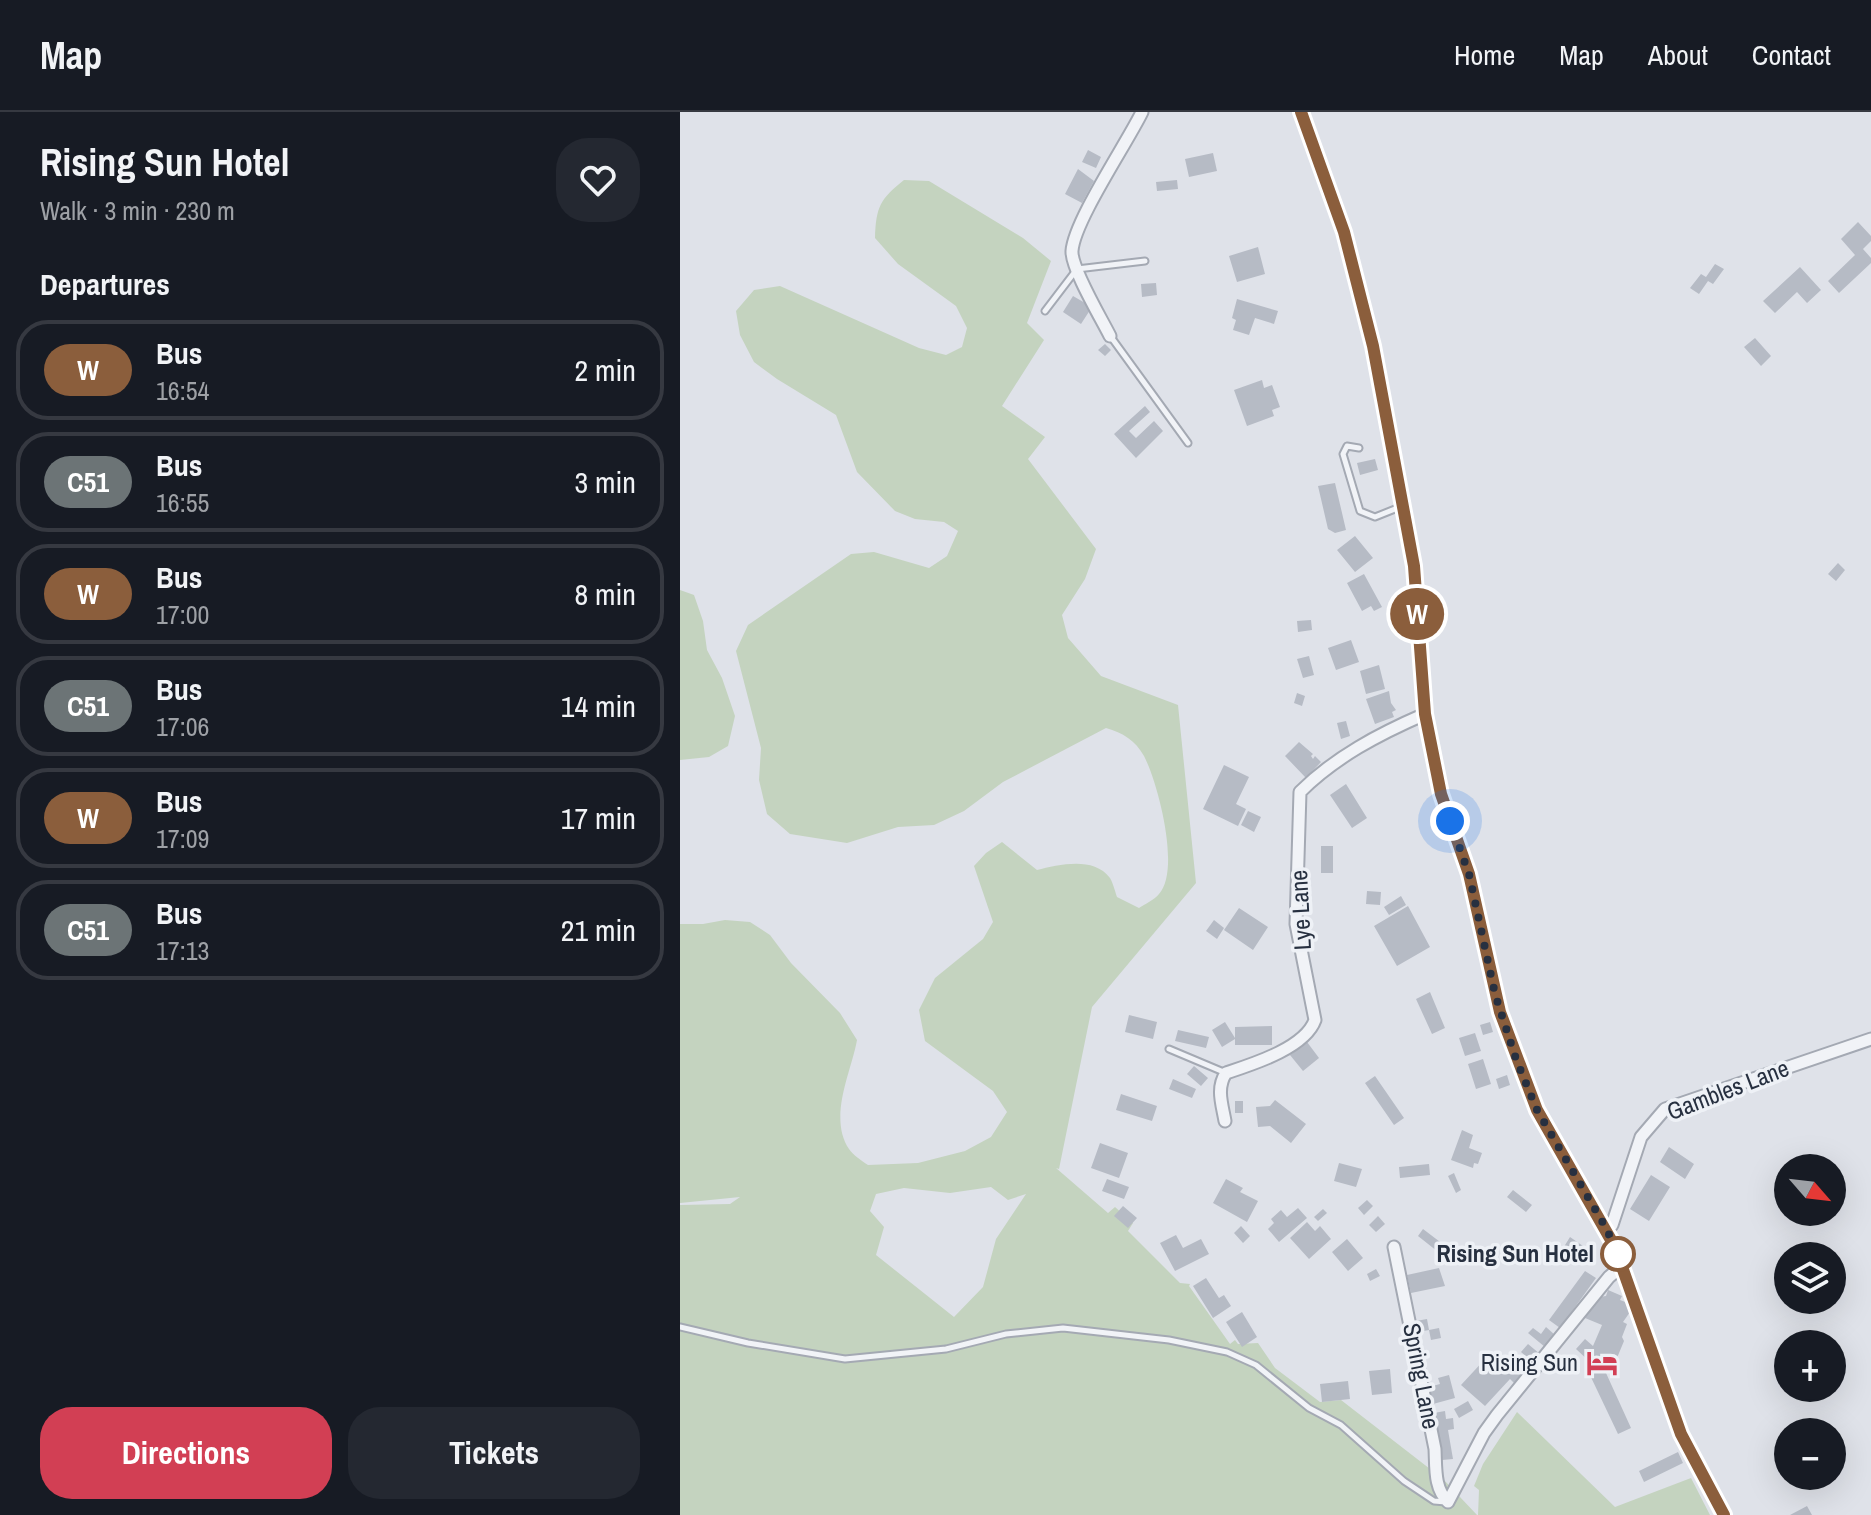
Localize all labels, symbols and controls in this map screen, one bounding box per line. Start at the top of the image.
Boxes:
text: Map [40,30,102,81]
text: Home [1454,36,1515,74]
text: Map [1559,36,1604,74]
text: About [1648,36,1708,74]
text: Contact [1752,36,1831,74]
text: Rising Sun Hotel [40,137,289,188]
button: heart [556,138,640,222]
text: Walk · 3 min · 230 m [40,193,235,228]
text: Departures [40,264,170,304]
text: Bus [156,333,202,373]
text: 2 min [574,350,636,390]
text: W [77,351,99,389]
text: 16:54 [156,373,209,408]
text: Bus [156,445,202,485]
text: 3 min [574,462,636,502]
text: C51 [67,463,109,501]
text: 16:55 [156,485,209,520]
text: Bus [156,557,202,597]
text: 8 min [574,574,636,614]
text: W [77,575,99,613]
line badge: W [1391,588,1443,640]
text: W [1406,595,1428,633]
text: 17:00 [156,597,209,632]
text: Bus [156,669,202,709]
text: 14 min [561,686,636,726]
text: C51 [67,687,109,725]
text: 17:06 [156,709,209,744]
text: Bus [156,781,202,821]
text: 17 min [561,798,636,838]
text: W [77,799,99,837]
your location [1430,801,1470,841]
text: 17:09 [156,821,209,856]
street label: Lye Lane [1282,869,1318,951]
text: Bus [156,893,202,933]
text: 21 min [561,910,636,950]
text: C51 [67,911,109,949]
text: 17:13 [156,933,209,968]
street label: Gambles Lane [1662,1051,1793,1127]
north arrow [1774,1154,1846,1226]
map controls [1774,1154,1846,1490]
place label: Rising Sun Hotel [1437,1237,1594,1269]
marker: Rising Sun Hotel [1601,1237,1635,1271]
button: layers [1774,1242,1846,1314]
street label: Spring Lane [1396,1320,1448,1431]
button: + [1774,1330,1846,1402]
place label: Rising Sun [1481,1346,1578,1378]
hotel icon: Rising Sun [1585,1346,1619,1380]
button: Directions [40,1407,332,1499]
button: Tickets [348,1407,640,1499]
button: − [1774,1418,1846,1490]

